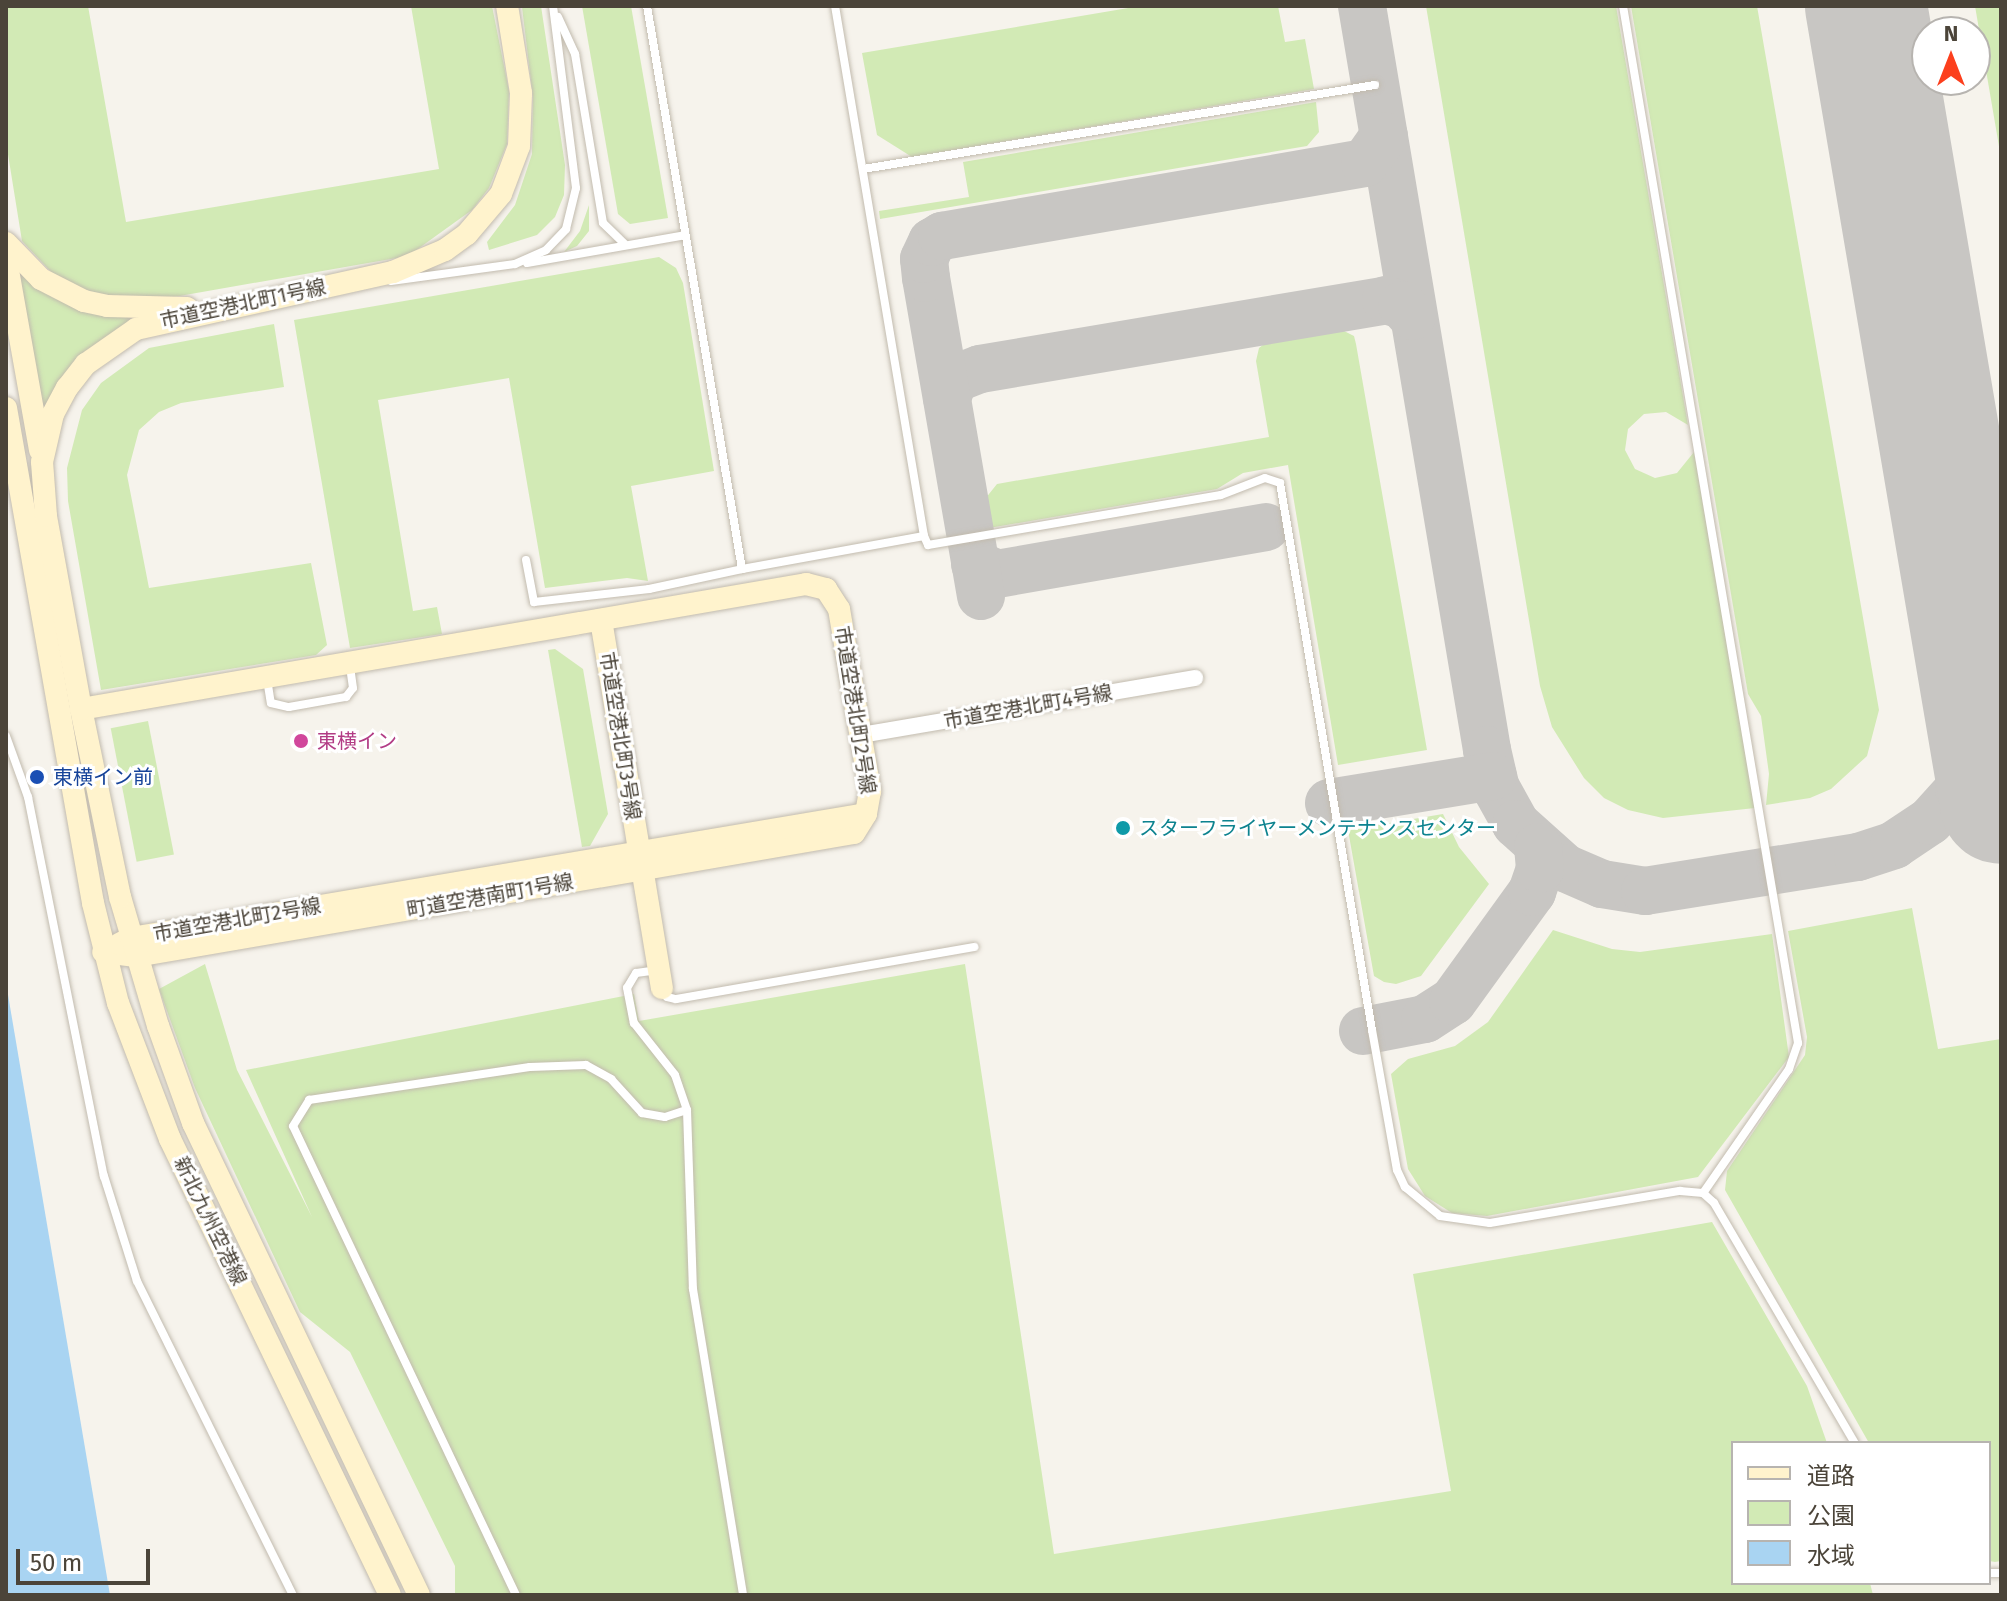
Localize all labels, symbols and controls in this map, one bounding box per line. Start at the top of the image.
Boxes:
north arrow [1911,16,1991,96]
text: N [1944,20,1958,47]
street label: 市道空港北町1号線 [158,275,328,333]
street label: 市道空港北町2号線 [830,624,880,796]
street label: 市道空港北町3号線 [595,650,645,822]
street label: 市道空港北町4号線 [942,680,1114,734]
place label: 東横イン [317,729,397,753]
marker: 東横イン [292,732,310,750]
place label: 東横イン前 [53,765,153,789]
marker: 東横イン前 [28,768,46,786]
place label: スターフライヤーメンテナンスセンター [1139,816,1499,840]
marker: スターフライヤーメンテナンスセンター [1114,819,1132,837]
street label: 町道空港南町1号線 [405,870,575,922]
street label: 市道空港北町2号線 [151,893,323,947]
street label: 新北九州空港線 [169,1153,251,1289]
legend [1731,1441,1991,1585]
text: 道路 [1807,1462,1855,1490]
text: 公園 [1807,1502,1855,1530]
scale bar [20,1533,154,1583]
text: 水域 [1807,1542,1855,1570]
text: 50 m [30,1549,82,1577]

